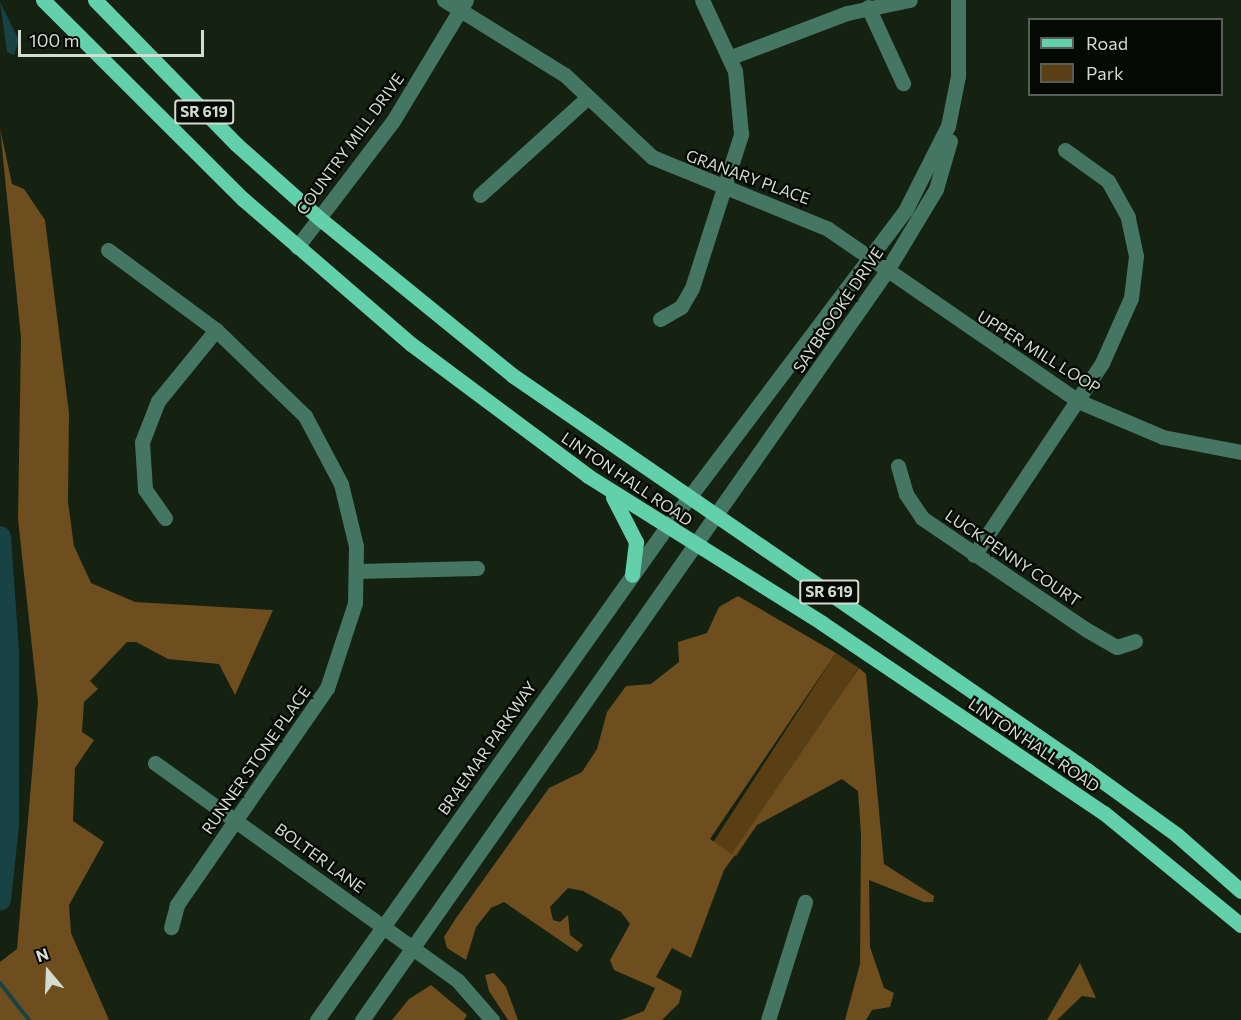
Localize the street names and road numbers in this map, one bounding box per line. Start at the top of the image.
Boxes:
street label: COUNTRY MILL DRIVE [292,69,408,219]
road number: SR 619 [174,100,234,124]
street label: GRANARY PLACE [683,146,813,208]
street label: SAYBROOKE DRIVE [789,244,887,376]
street label: UPPER MILL LOOP [974,306,1104,398]
street label: LINTON HALL ROAD [558,428,696,530]
street label: LUCK PENNY COURT [942,506,1084,610]
road number: SR 619 [799,580,859,604]
street label: BRAEMAR PARKWAY [434,678,540,818]
street label: RUNNER STONE PLACE [198,682,314,838]
street label: LINTON HALL ROAD [965,694,1103,796]
street label: BOLTER LANE [271,819,369,897]

